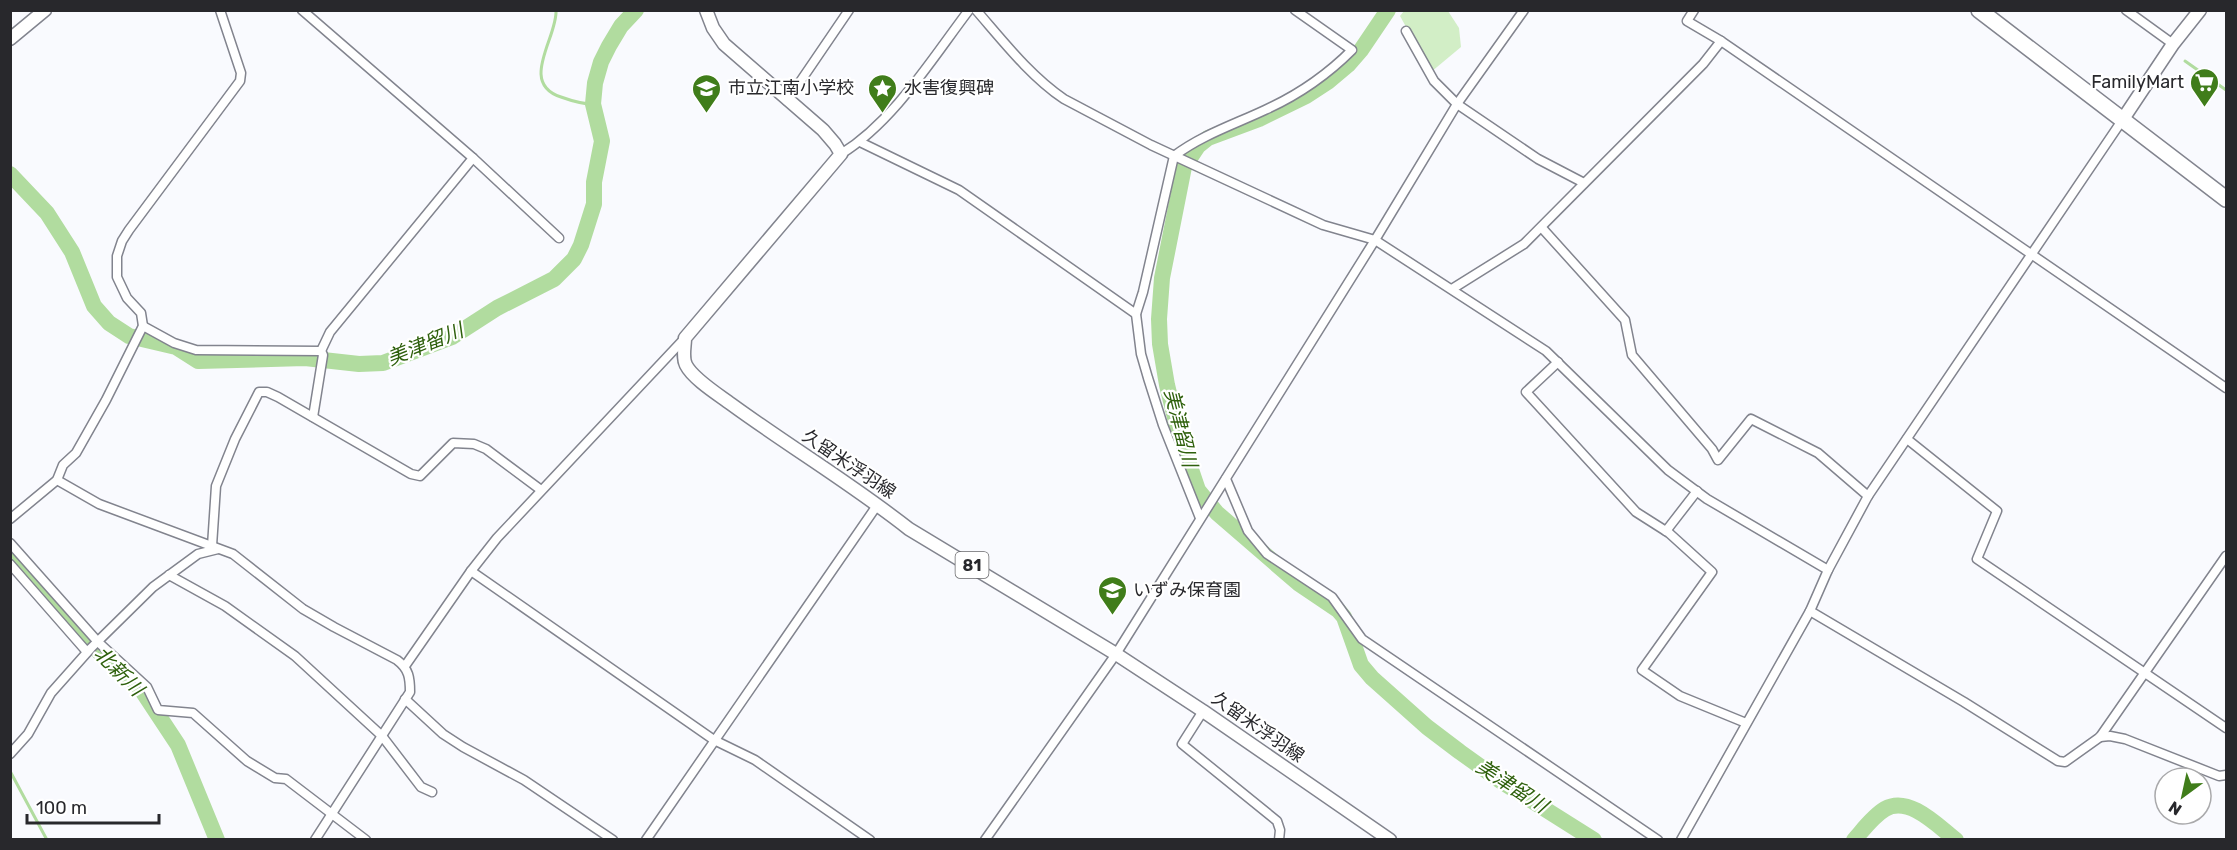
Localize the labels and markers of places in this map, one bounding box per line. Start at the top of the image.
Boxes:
supermarket icon: FamilyMart [2189,66,2221,108]
place label: FamilyMart [2091,71,2184,93]
school or university icon: 市立江南小学校 [691,72,723,114]
place icon: 水害復興碑 [867,72,899,114]
place label: 市立江南小学校 [728,77,854,99]
place label: 水害復興碑 [904,77,994,99]
school or university icon: いずみ保育園 [1096,574,1128,616]
place label: いずみ保育園 [1133,579,1241,601]

